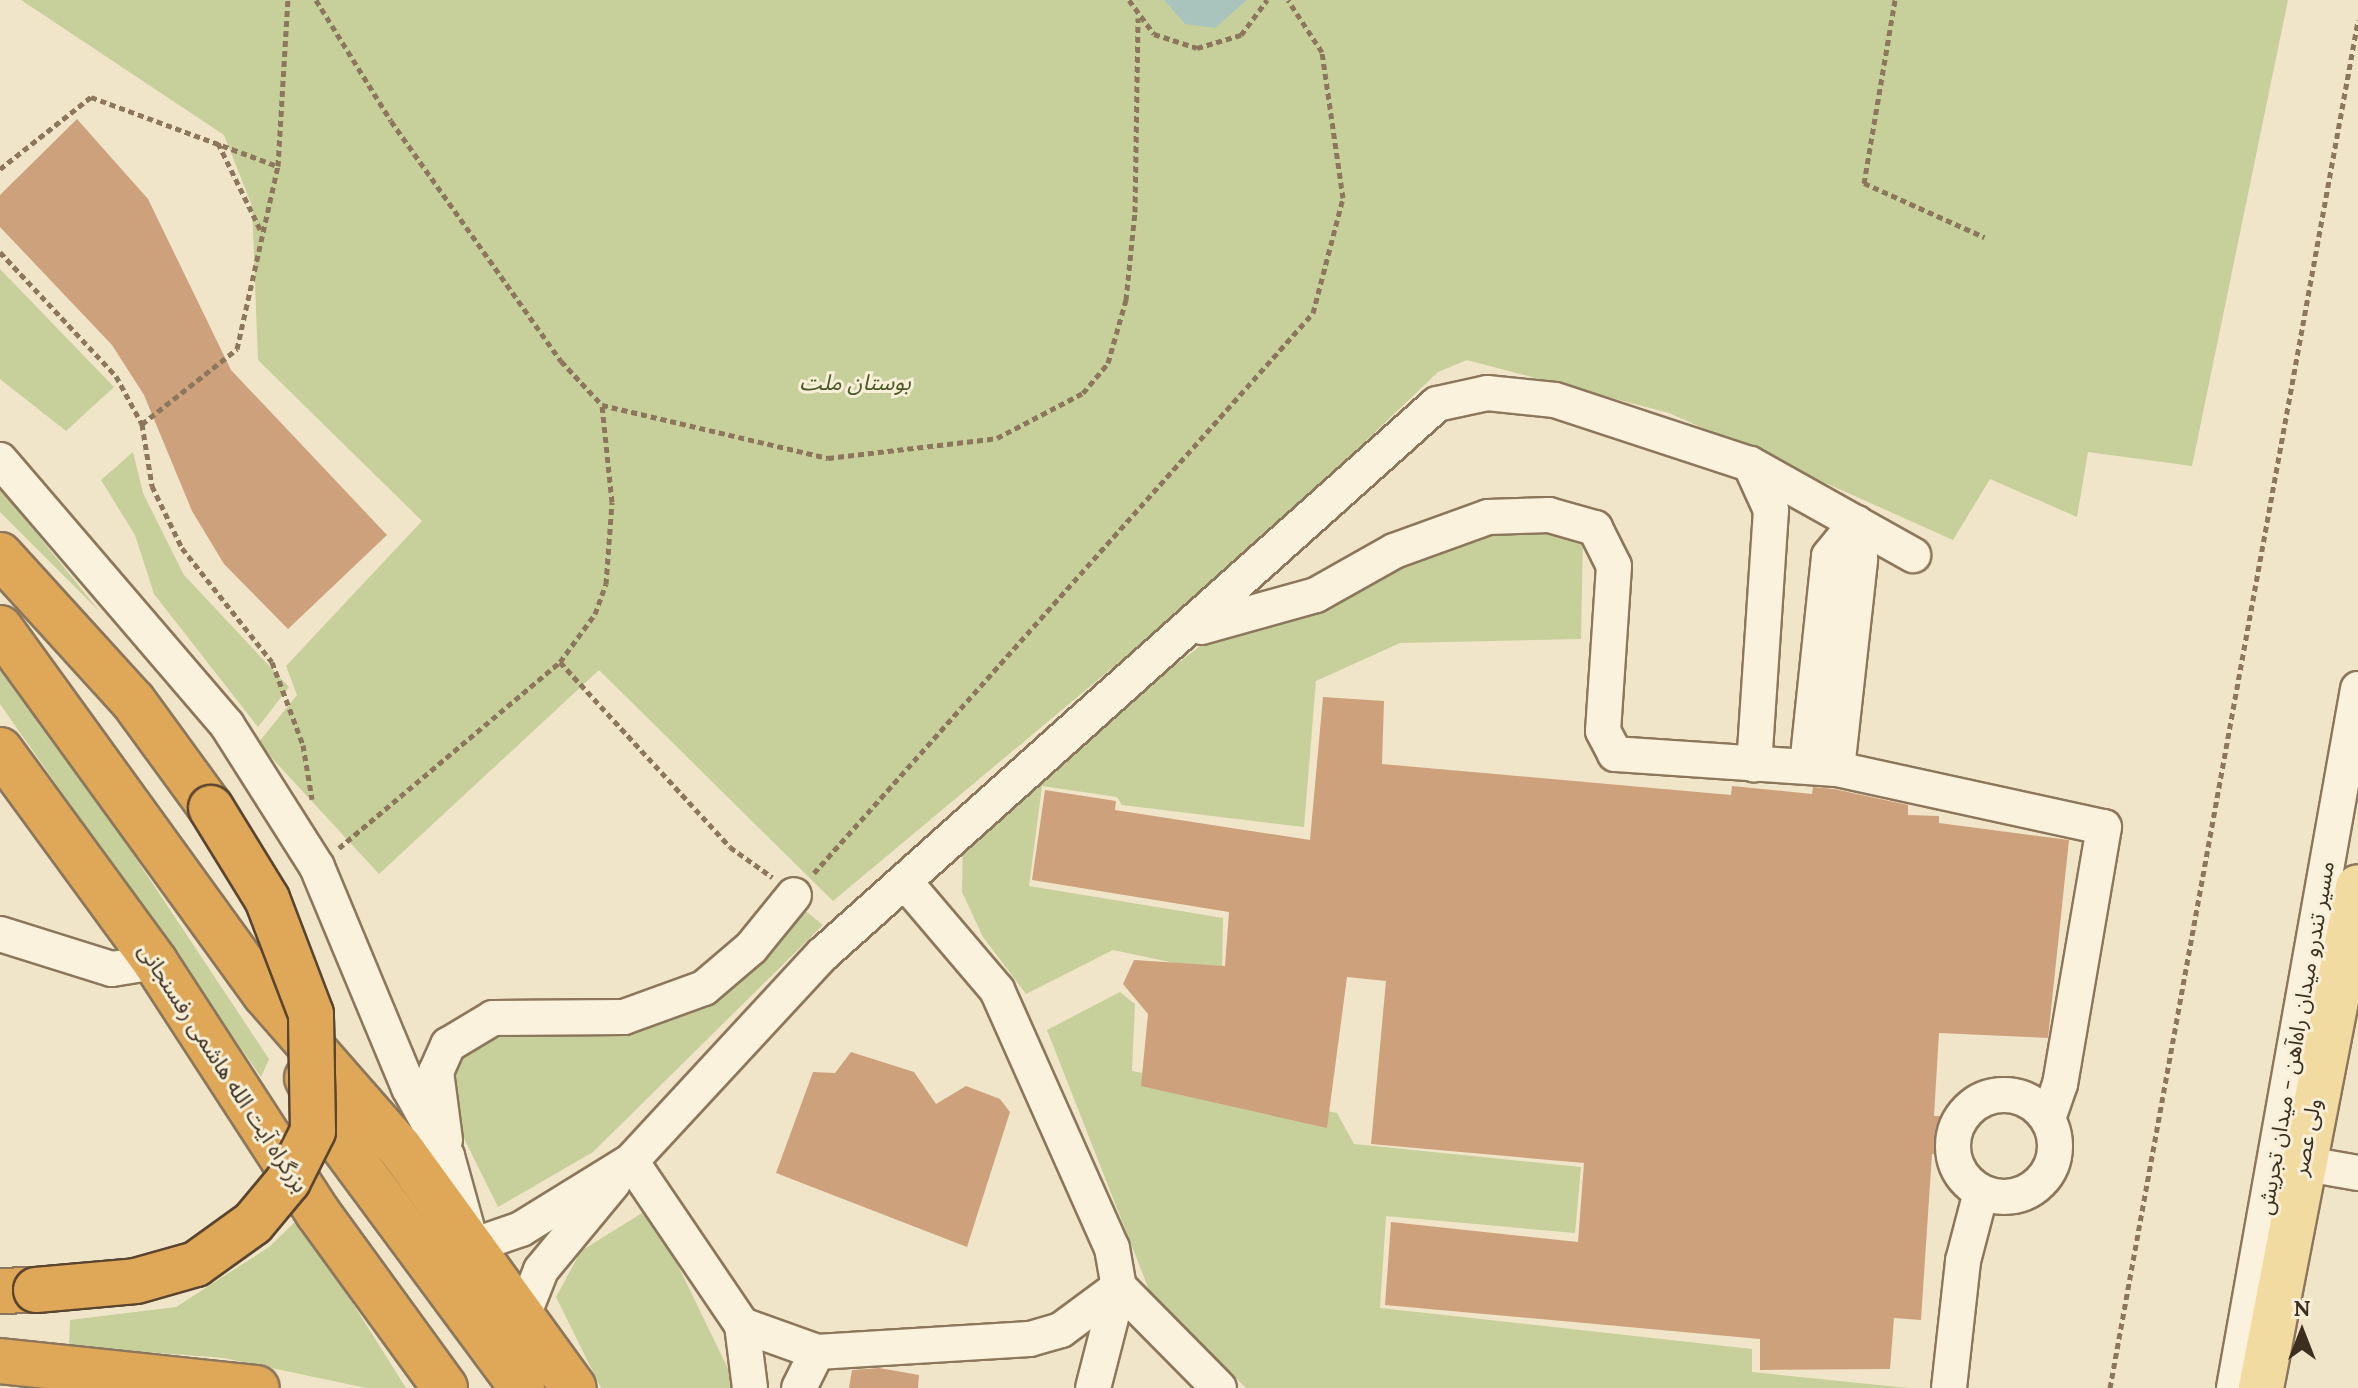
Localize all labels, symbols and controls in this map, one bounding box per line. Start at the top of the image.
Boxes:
park label: بوستان ملت [799,370,911,396]
street label: مسیر تندرو میدان راه‌آهن - میدان تجریش [2252,859,2340,1217]
street label: بزرگراه آیت الله هاشمی رفسنجانی [133,939,313,1197]
street label: ولی عصر [2287,1096,2327,1178]
north arrow [2262,1292,2342,1372]
text: N [2293,1294,2311,1322]

